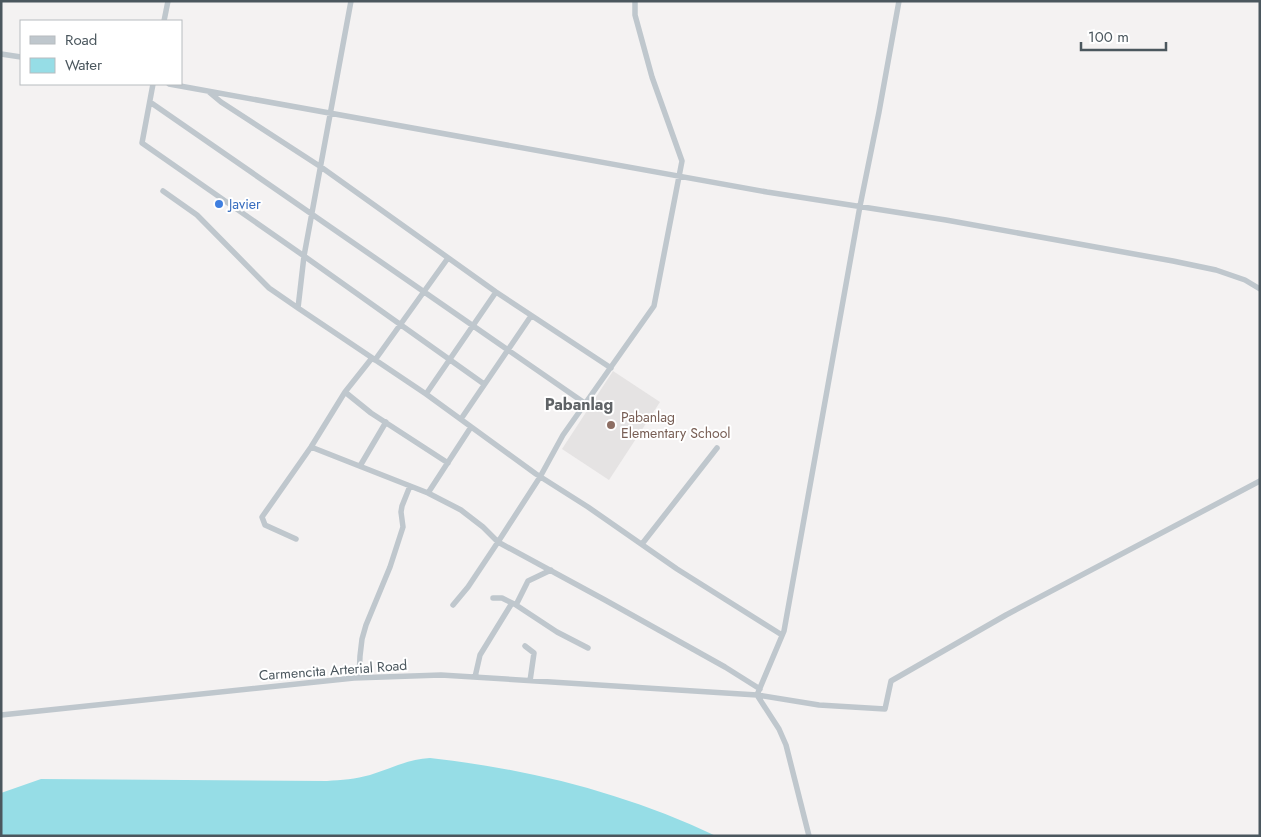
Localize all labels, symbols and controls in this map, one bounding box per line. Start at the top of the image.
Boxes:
legend [20,20,182,85]
scale bar [1081,20,1166,52]
text: 100 m [1088,26,1129,48]
text: Road [65,29,97,51]
text: Water [65,54,103,76]
place label: Javier [227,194,261,214]
marker: Javier [213,198,225,210]
district label: Pabanlag [545,393,613,416]
place label: Pabanlag Elementary School [621,407,731,443]
marker: Pabanlag Elementary School [605,419,617,431]
street label: Carmencita Arterial Road [258,655,408,685]

